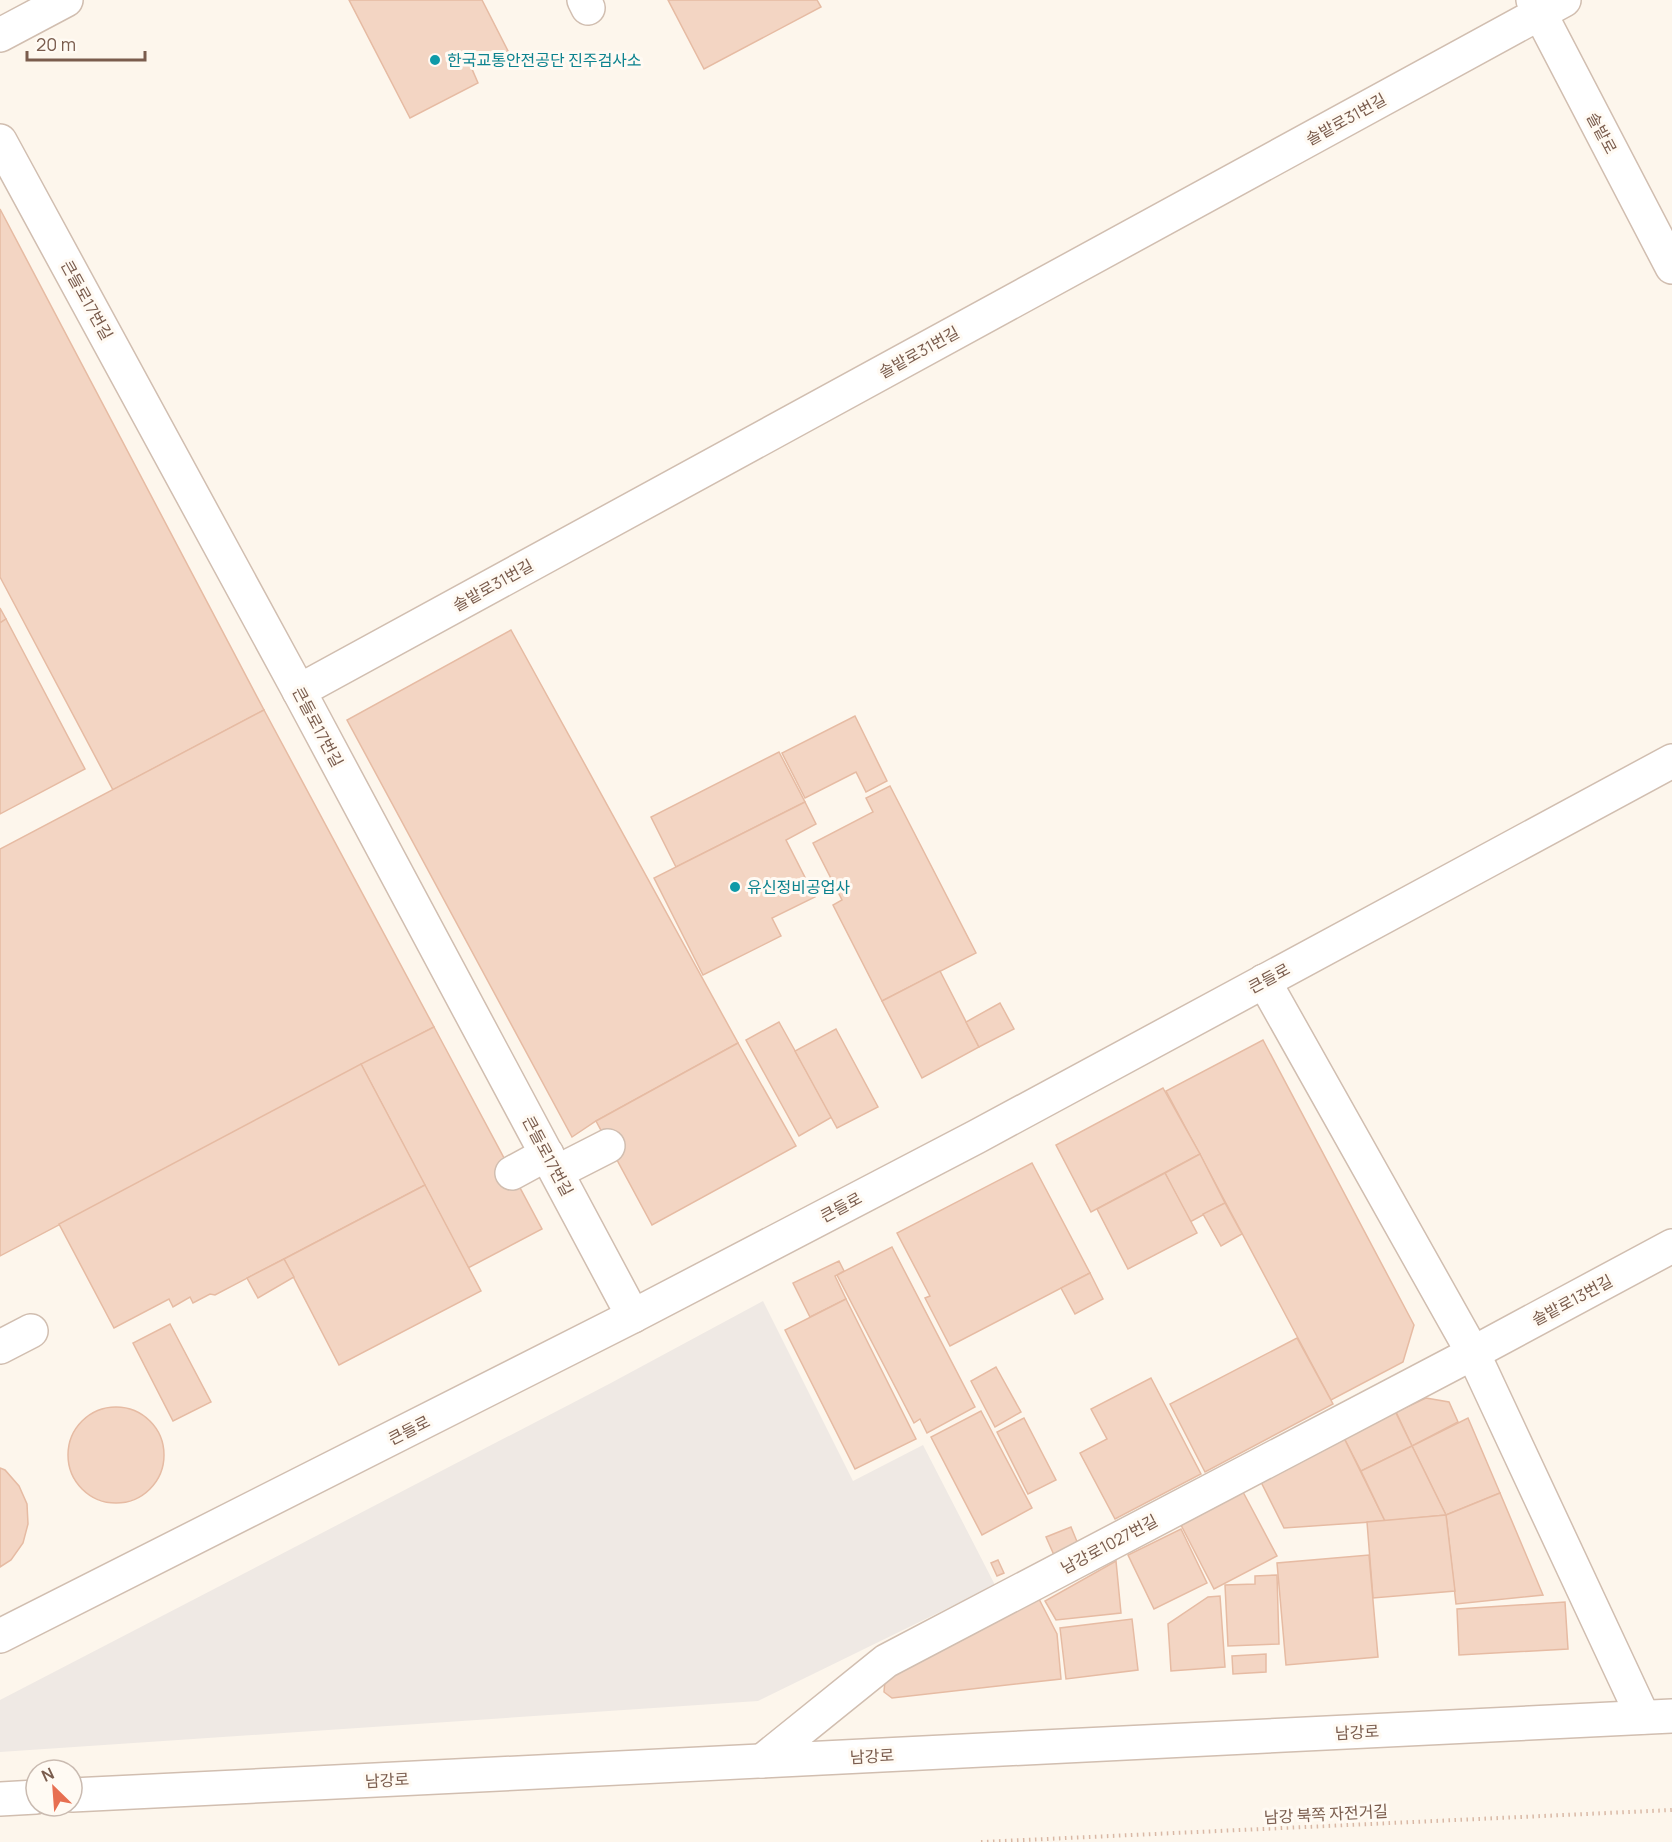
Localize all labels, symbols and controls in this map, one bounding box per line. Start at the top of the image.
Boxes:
scale bar [27,24,146,62]
text: 20 m [36,32,76,56]
place label: 한국교통안전공단 진주검사소 [447,49,642,71]
marker: 한국교통안전공단 진주검사소 [428,53,442,67]
street label: 솔밭로31번길 [1302,88,1390,150]
street label: 솔밭로 [1582,108,1622,158]
street label: 큰들로17번길 [56,256,118,344]
street label: 솔밭로31번길 [875,321,963,383]
street label: 솔밭로31번길 [449,554,537,616]
street label: 큰들로17번길 [288,683,348,771]
place label: 유신정비공업사 [747,876,850,898]
marker: 유신정비공업사 [728,880,742,894]
street label: 큰들로 [1244,958,1294,998]
street label: 큰들로17번길 [518,1112,578,1200]
street label: 큰들로 [816,1187,866,1227]
street label: 솔밭로13번길 [1528,1269,1616,1331]
street label: 큰들로 [384,1410,434,1450]
street label: 남강로1027번길 [1057,1509,1161,1579]
street label: 남강로 [1334,1720,1380,1744]
street label: 남강로 [849,1744,895,1768]
north arrow [24,1758,84,1818]
text: N [38,1762,58,1787]
street label: 남강로 [364,1768,410,1792]
street label: 남강 북쪽 자전거길 [1263,1800,1389,1828]

